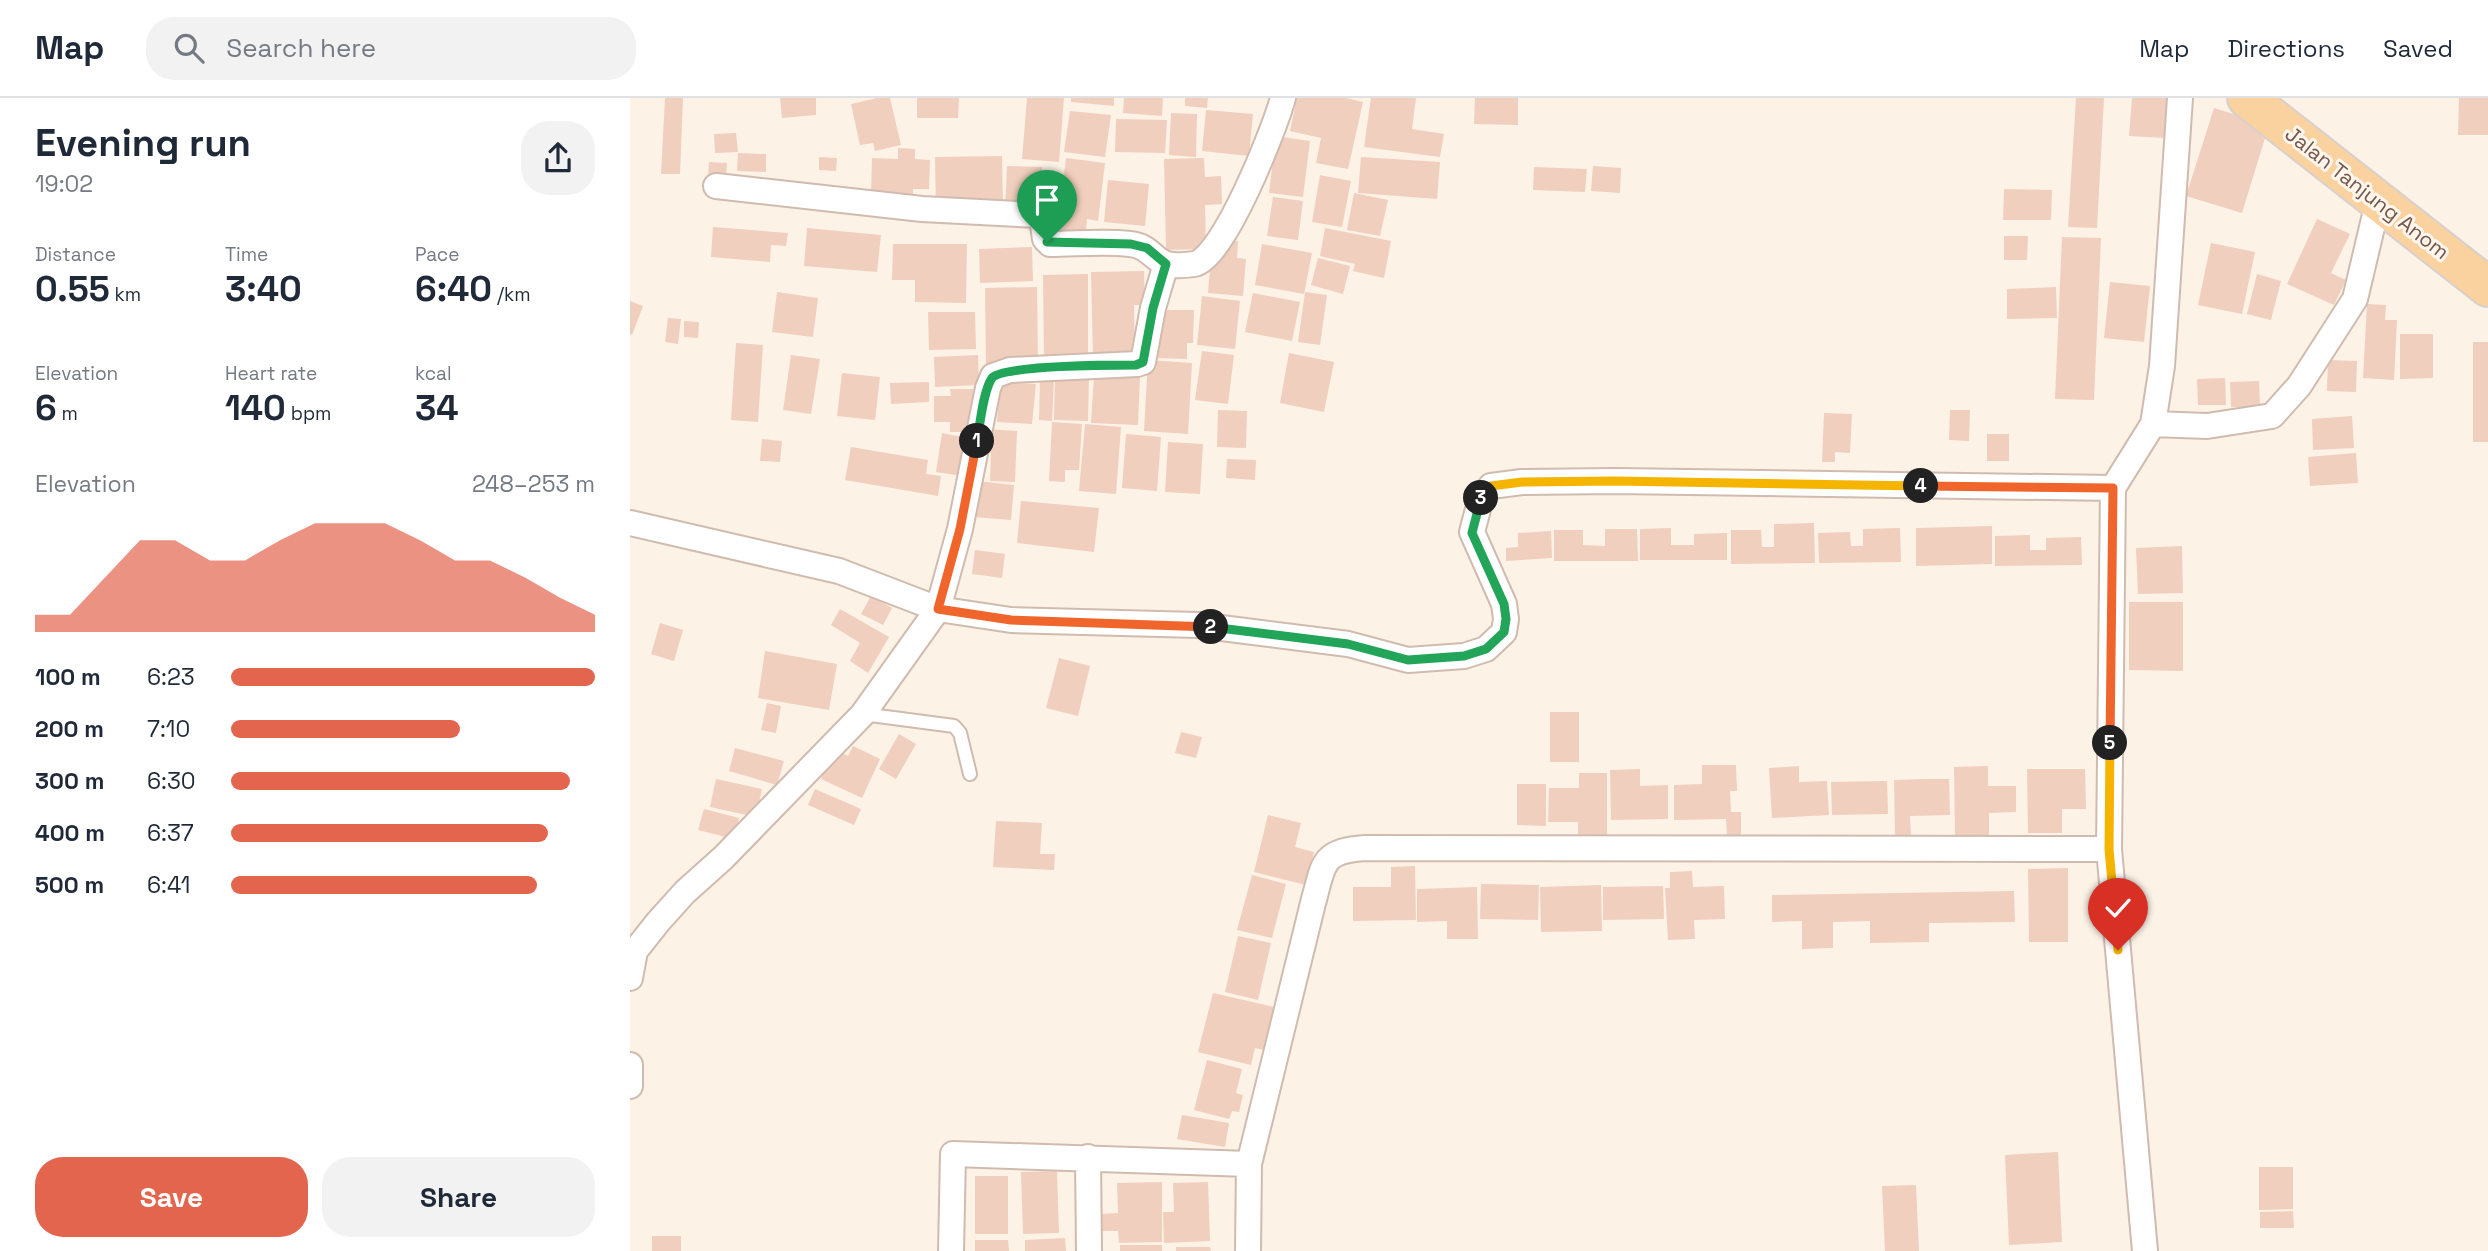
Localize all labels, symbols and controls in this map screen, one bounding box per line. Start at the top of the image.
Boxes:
search box [146,17,636,80]
text: Map [35,27,104,69]
icon: search [170,29,208,67]
text: Search here [226,31,376,65]
text: Map [2139,33,2189,64]
text: Directions [2227,33,2345,64]
text: Saved [2383,33,2453,64]
text: Evening run [35,119,251,167]
street label: Jalan Tanjung Anom [2280,120,2455,265]
button: share [521,121,595,195]
text: 19:02 [35,169,93,199]
pin [1017,170,1077,242]
icon: arrive [1028,181,1066,219]
text: Distance [35,242,116,267]
text: Time [225,242,268,267]
text: Pace [415,242,459,267]
text: 0.55 [35,267,110,311]
text: 3:40 [225,267,302,311]
text: 6:40 [415,267,492,311]
text: km [110,282,141,307]
text: /km [492,282,531,307]
text: Elevation [35,361,118,386]
text: Heart rate [225,361,317,386]
text: kcal [415,361,452,386]
text: 6 [35,386,57,430]
text: 140 [225,386,286,430]
text: 34 [415,386,459,430]
text: m [57,401,78,426]
text: bpm [286,401,331,426]
pin: 1 [960,424,994,458]
text: 1 [972,428,981,453]
pin: 4 [1904,468,1938,504]
text: Elevation [35,469,136,499]
text: 248–253 m [472,469,595,499]
text: 4 [1914,473,1927,498]
pin: 3 [1464,480,1498,516]
text: 3 [1475,485,1486,510]
pin: 2 [1194,610,1228,644]
text: 2 [1205,614,1216,639]
text: 100 m [35,662,101,692]
text: 6:23 [147,662,195,692]
text: 200 m [35,714,104,744]
text: 7:10 [147,714,190,744]
pin: 5 [2092,726,2128,760]
text: 5 [2104,730,2115,755]
text: 300 m [35,766,104,796]
text: 6:30 [147,766,196,796]
text: 400 m [35,818,105,848]
text: 6:37 [147,818,194,848]
text: 500 m [35,870,104,900]
text: 6:41 [147,870,190,900]
pin [2088,878,2148,950]
icon: check [2099,889,2137,927]
button: Save [35,1157,308,1237]
button: Share [322,1157,595,1237]

